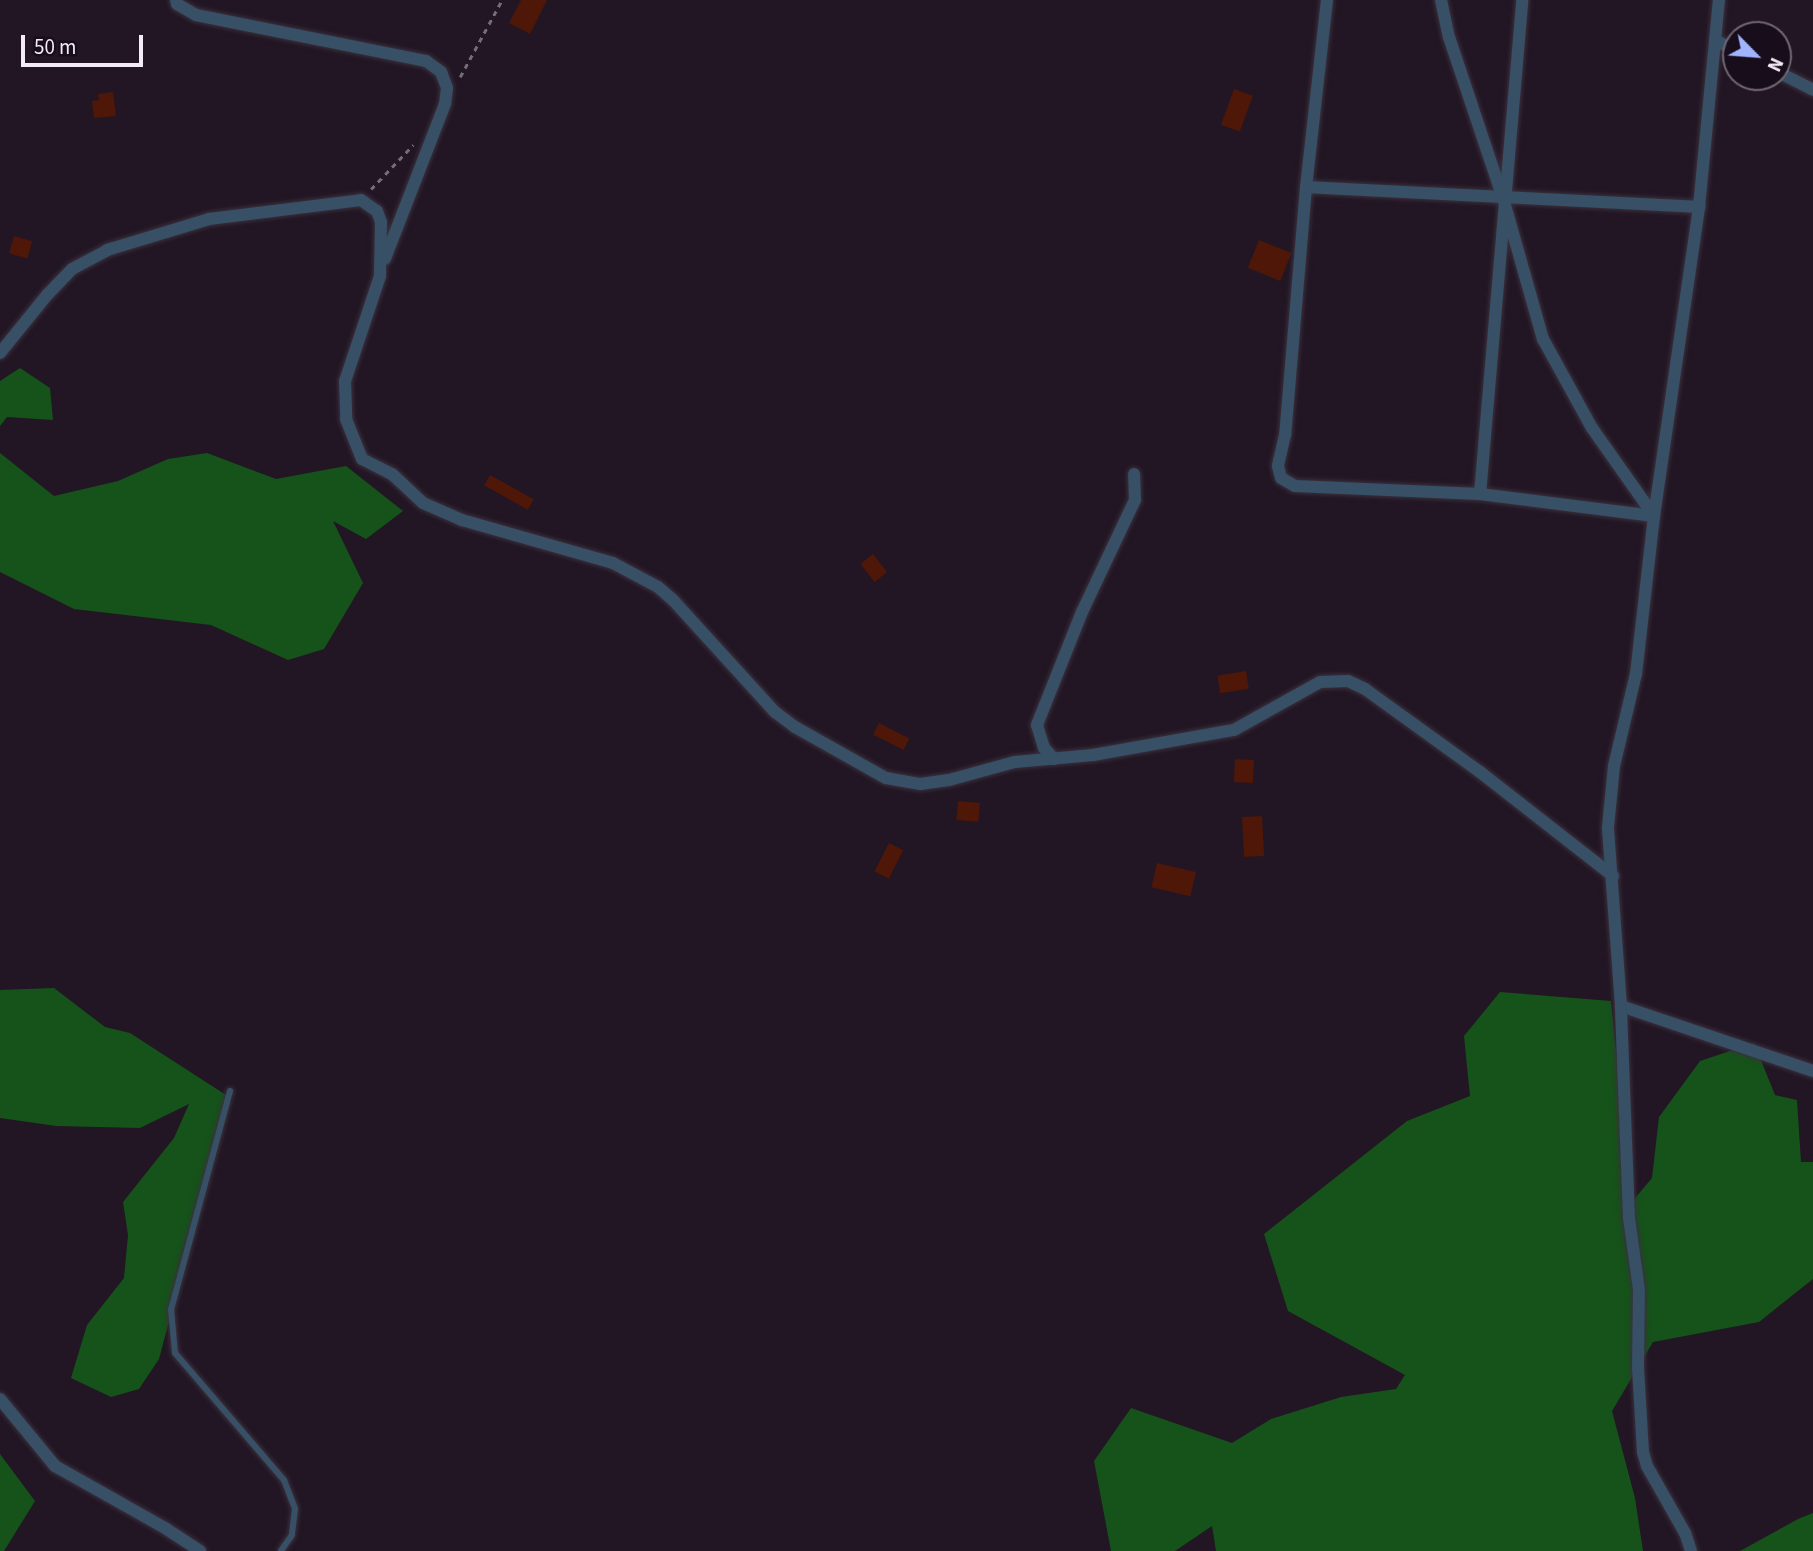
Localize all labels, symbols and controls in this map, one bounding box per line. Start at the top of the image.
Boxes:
scale bar [24,21,147,65]
north arrow [1722,21,1792,91]
text: 50 m [34,32,76,62]
text: N [1760,53,1790,76]

